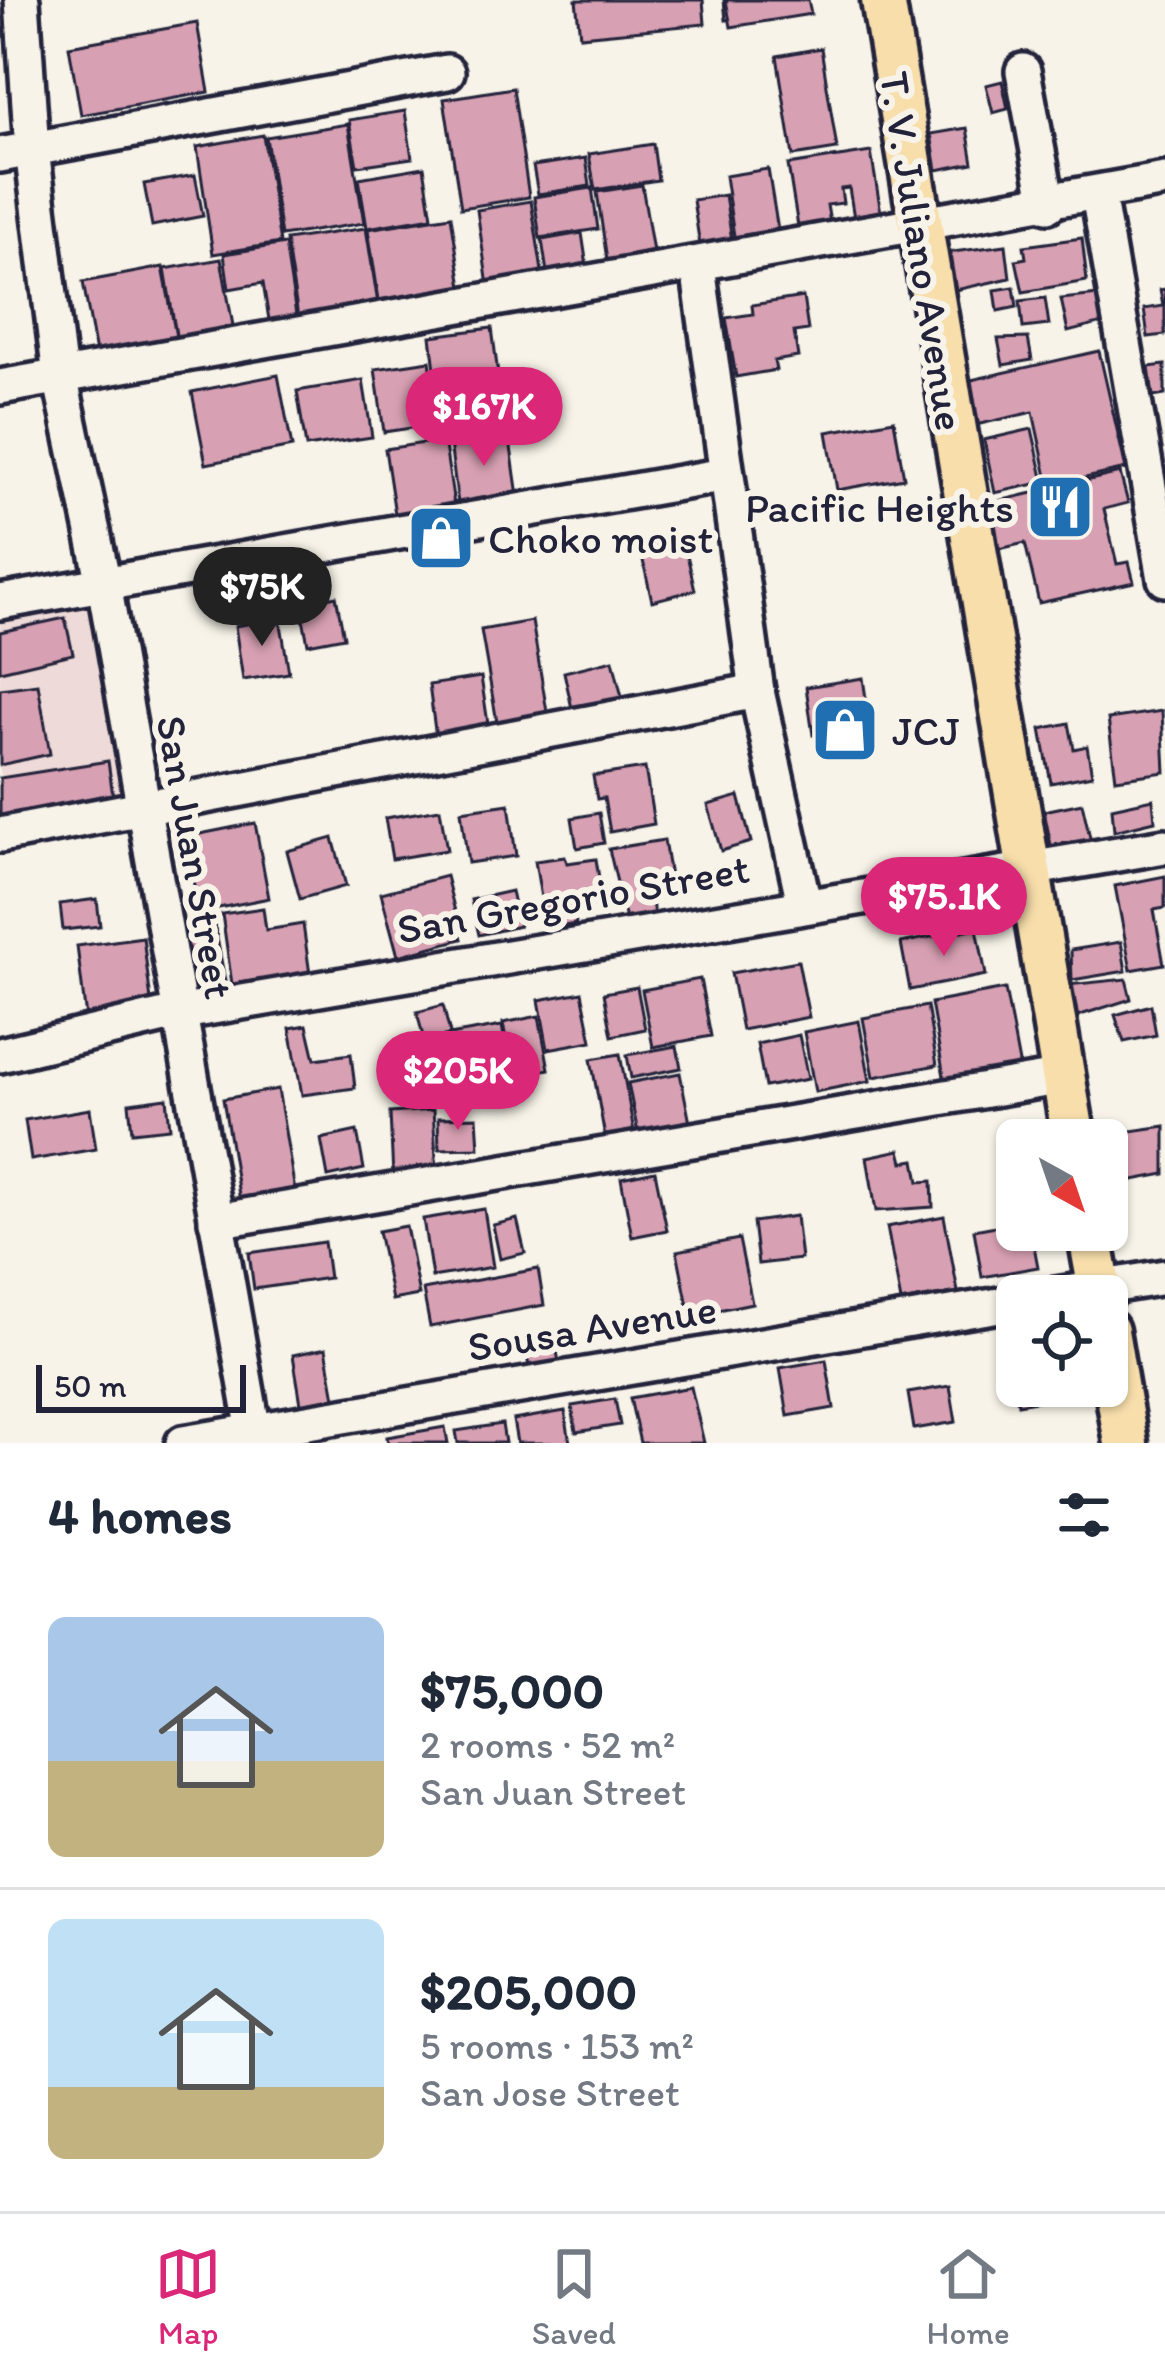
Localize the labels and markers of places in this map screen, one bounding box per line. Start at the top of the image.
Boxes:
pin: $167K [400,367,568,469]
restaurant icon: Pacific Heights [1025,472,1095,542]
place label: Pacific Heights [745,482,1014,533]
shop icon: Choko moist [406,503,476,573]
place label: Choko moist [488,513,713,564]
pin: $75K [191,547,333,649]
shop icon: JCJ [810,695,880,765]
place label: JCJ [892,705,960,756]
pin: $75.1K [846,857,1042,959]
pin: $205K [374,1031,542,1133]

